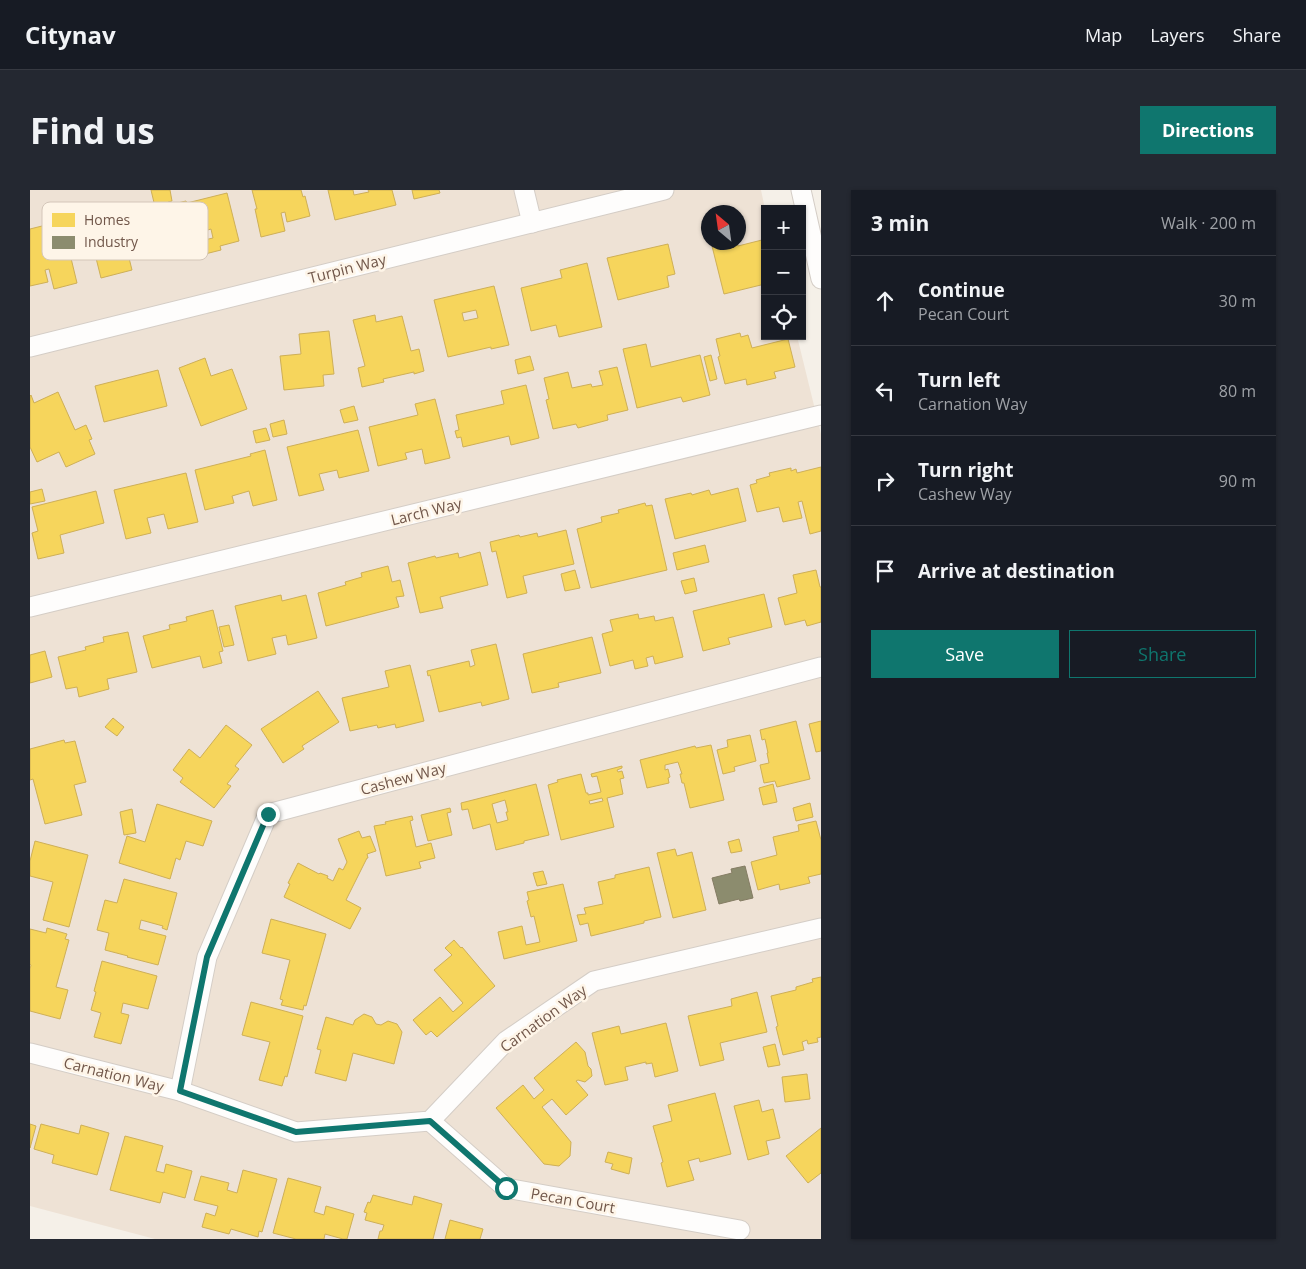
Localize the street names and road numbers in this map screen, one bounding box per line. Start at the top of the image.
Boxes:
street label: Turpin Way [306,249,388,287]
street label: Larch Way [389,492,464,529]
street label: Cashew Way [358,757,448,799]
street label: Carnation Way [496,980,591,1056]
street label: Carnation Way [62,1052,167,1096]
street label: Pecan Court [529,1183,617,1217]

